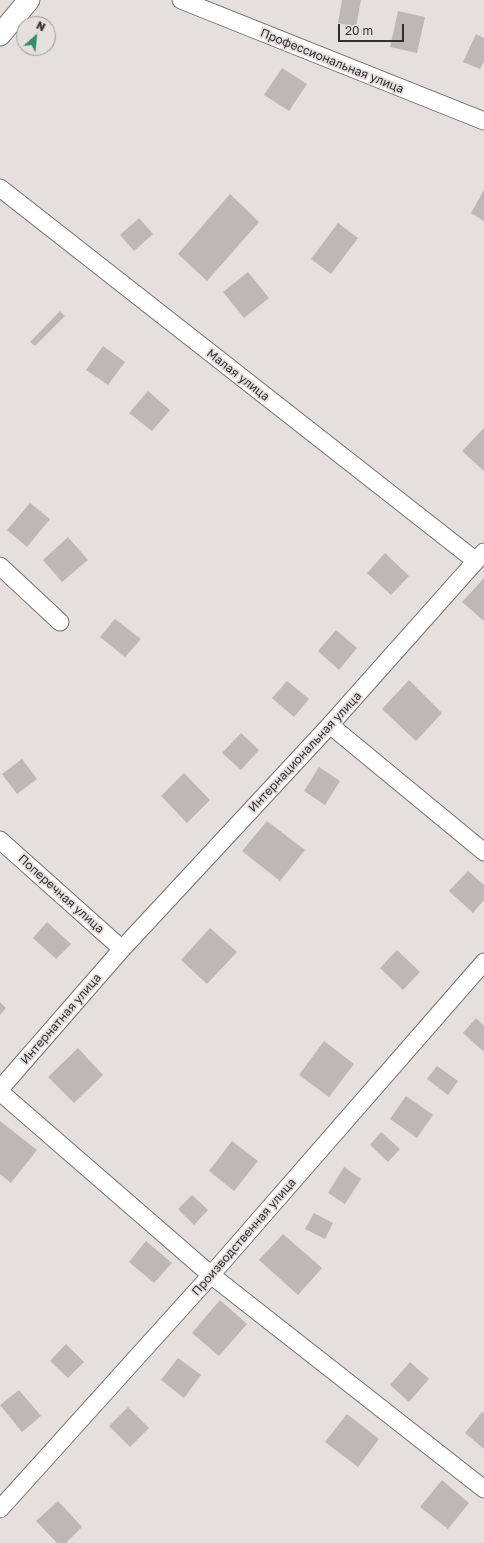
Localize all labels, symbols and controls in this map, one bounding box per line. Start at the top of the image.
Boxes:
north arrow [16,16,56,56]
scale bar [340,16,406,42]
text: N [35,18,48,33]
text: 20 m [345,23,373,38]
street label: Профессиональная улица [258,26,406,96]
street label: Малая улица [204,346,272,404]
street label: Интернациональная улица [245,689,365,815]
street label: Поперечная улица [15,852,107,936]
street label: Интернатная улица [18,971,104,1067]
street label: Производственная улица [189,1175,299,1299]

